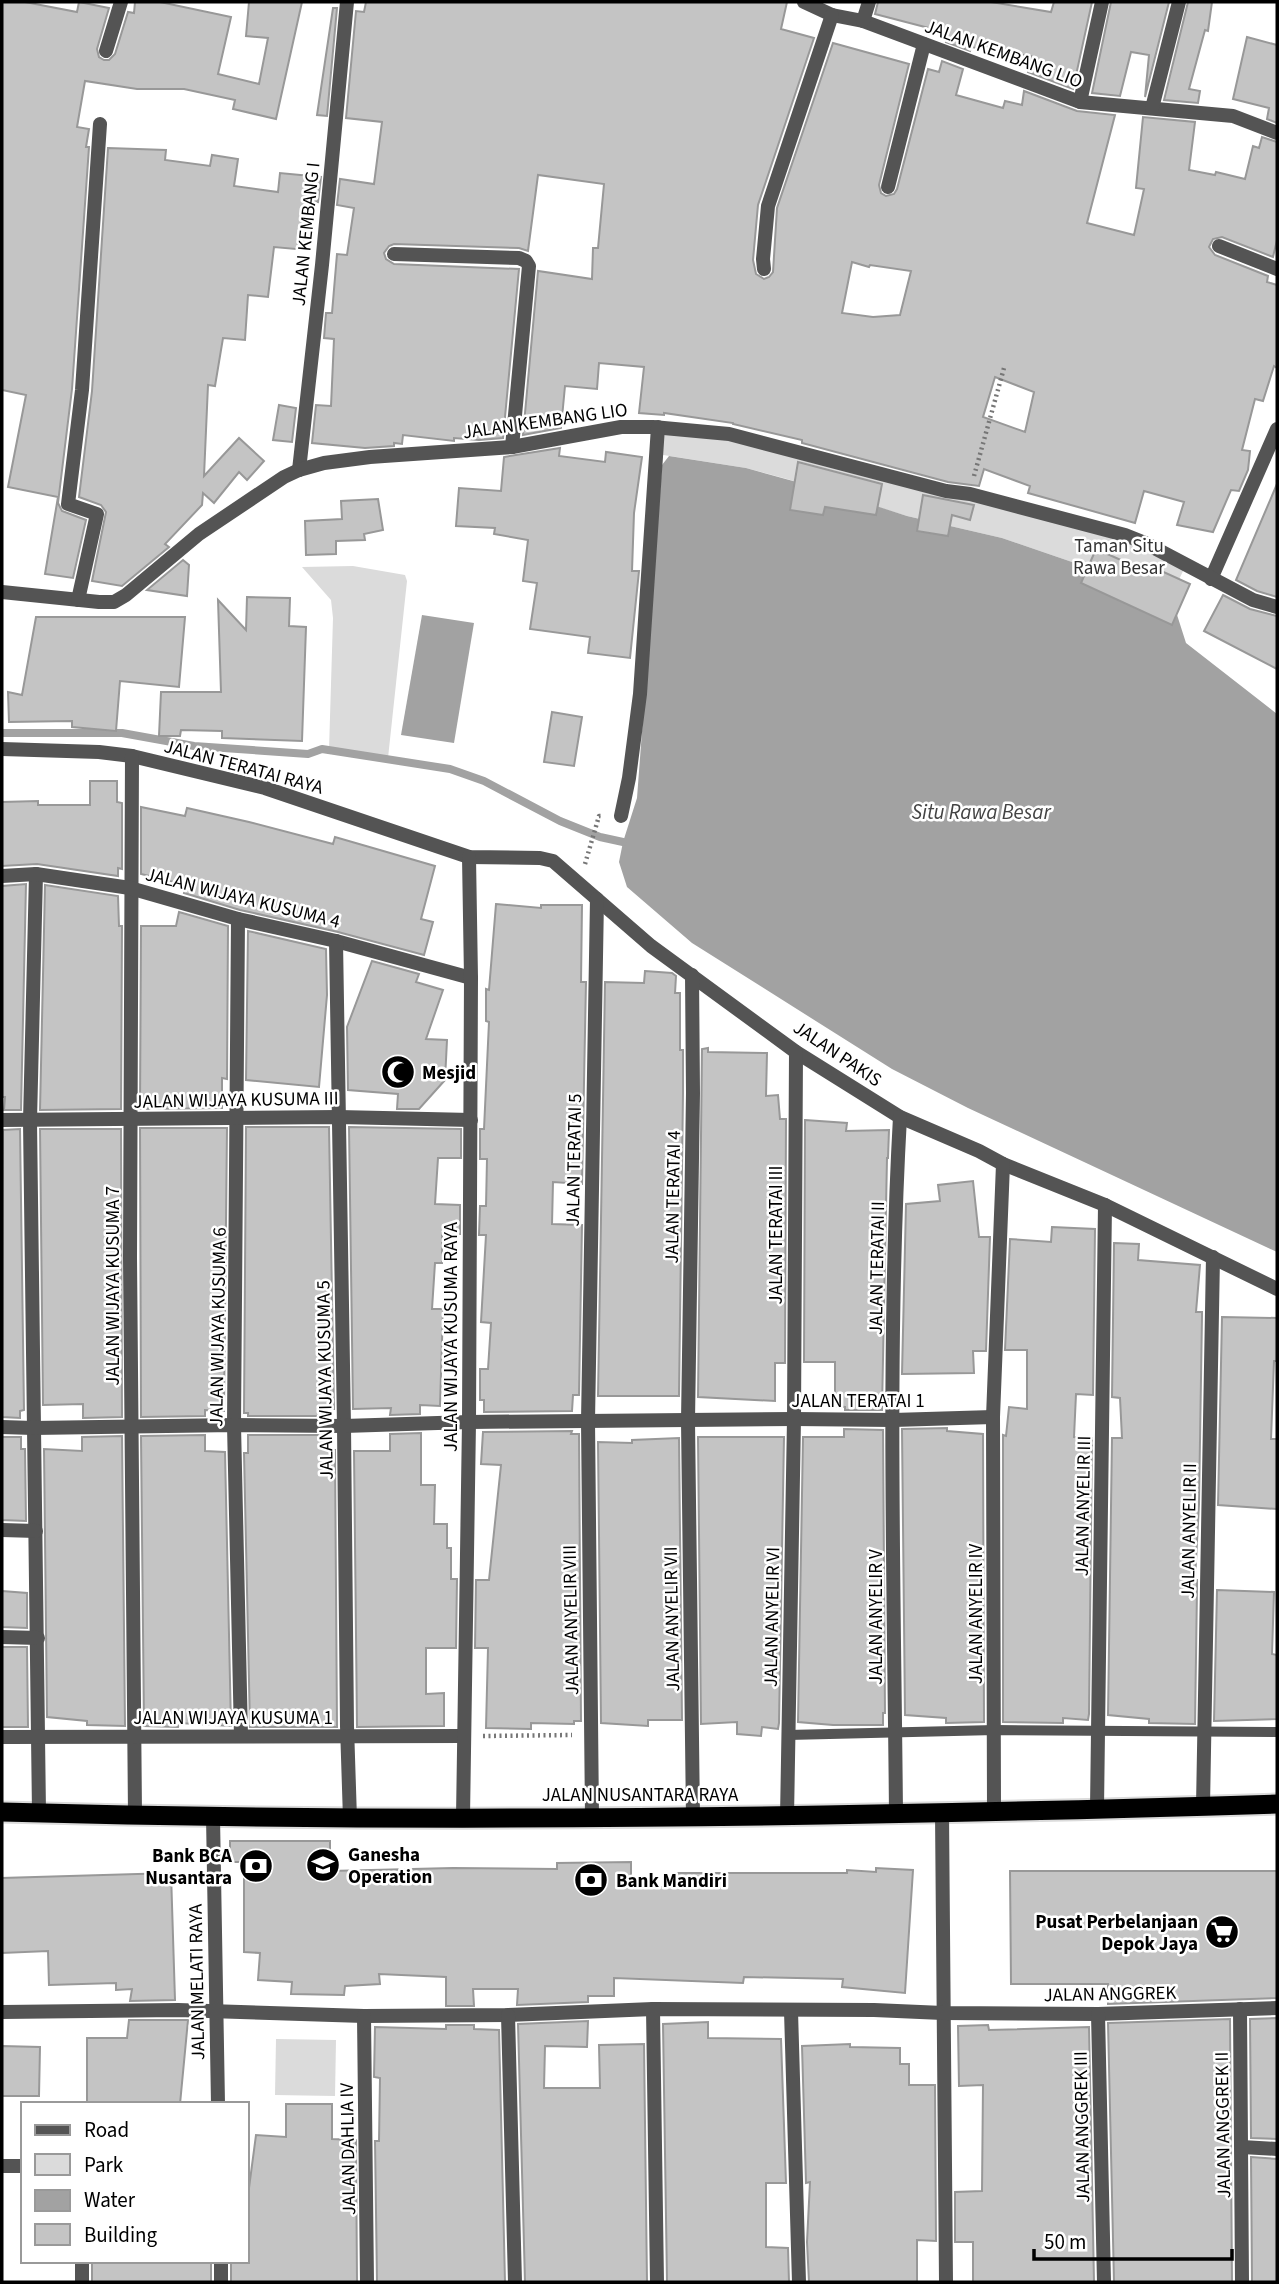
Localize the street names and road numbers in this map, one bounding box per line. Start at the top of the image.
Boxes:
street label: JALAN KEMBANG LIO [921,13,1086,95]
street label: JALAN KEMBANG I [286,161,327,307]
street label: JALAN KEMBANG LIO [461,397,629,446]
street label: JALAN TERATAI RAYA [161,733,327,802]
street label: JALAN WIJAYA KUSUMA 4 [142,861,343,936]
street label: JALAN PAKIS [788,1015,887,1094]
street label: JALAN WIJAYA KUSUMA III [133,1085,339,1116]
street label: JALAN TERATAI 5 [560,1093,589,1227]
street label: JALAN TERATAI 4 [659,1130,688,1264]
street label: JALAN TERATAI III [763,1166,790,1304]
street label: JALAN WIJAYA KUSUMA 7 [100,1186,127,1386]
street label: JALAN TERATAI II [863,1201,892,1335]
street label: JALAN WIJAYA KUSUMA RAYA [438,1221,465,1452]
street label: JALAN WIJAYA KUSUMA 6 [203,1227,234,1427]
street label: JALAN WIJAYA KUSUMA 5 [310,1280,341,1480]
street label: JALAN TERATAI 1 [791,1388,925,1415]
street label: JALAN ANYELIR III [1069,1435,1098,1577]
street label: JALAN ANYELIR II [1175,1463,1204,1599]
street label: JALAN ANYELIR IV [963,1544,990,1684]
street label: JALAN ANYELIR VIII [557,1545,586,1695]
street label: JALAN ANYELIR VII [658,1546,687,1692]
street label: JALAN ANYELIR VI [758,1547,787,1687]
street label: JALAN ANYELIR V [863,1549,890,1685]
street label: JALAN WIJAYA KUSUMA 1 [133,1705,333,1732]
street label: JALAN NUSANTARA RAYA [542,1782,739,1809]
street label: JALAN MELATI RAYA [183,1903,212,2060]
street label: JALAN ANGGREK [1043,1980,1177,2009]
street label: JALAN ANGGREK III [1068,2051,1097,2203]
street label: JALAN ANGGREK II [1209,2051,1238,2199]
street label: JALAN DAHLIA IV [334,2082,363,2215]

